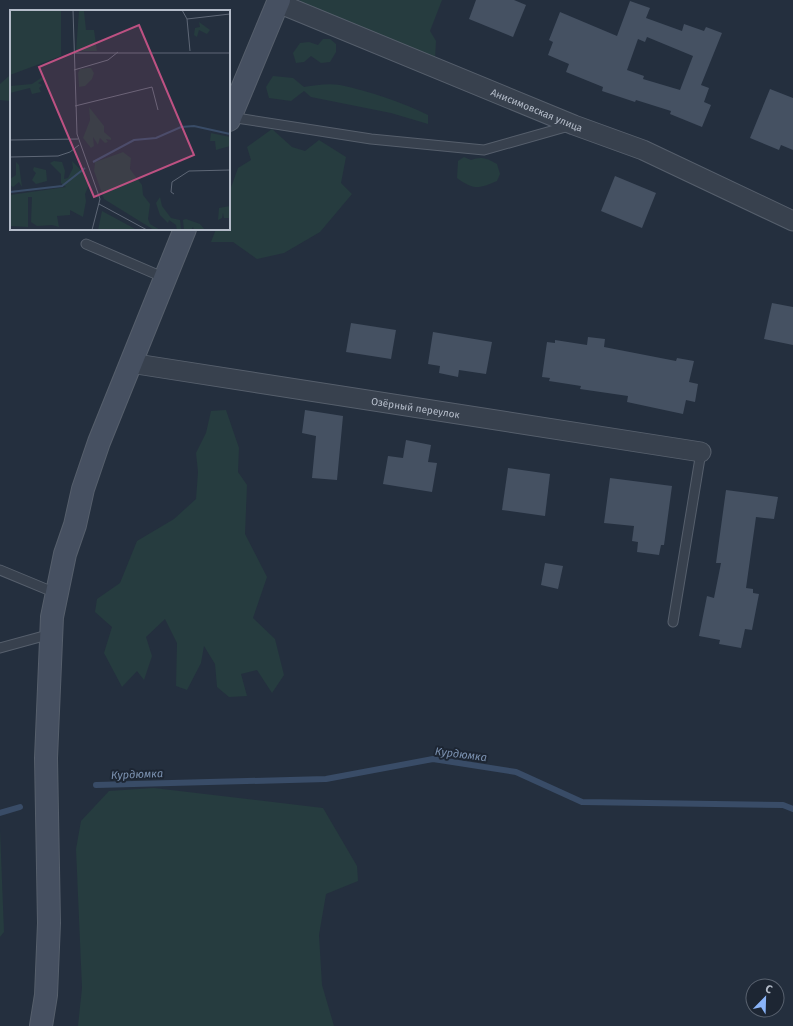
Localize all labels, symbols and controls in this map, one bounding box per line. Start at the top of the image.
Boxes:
inset map [10,10,230,230]
street label: Анисимовская улица [489,86,584,135]
street label: Озёрный переулок [370,396,461,421]
water label: Курдюмка [434,745,488,764]
water label: Курдюмка [111,767,163,782]
north arrow [745,978,785,1018]
text: С [763,982,775,997]

